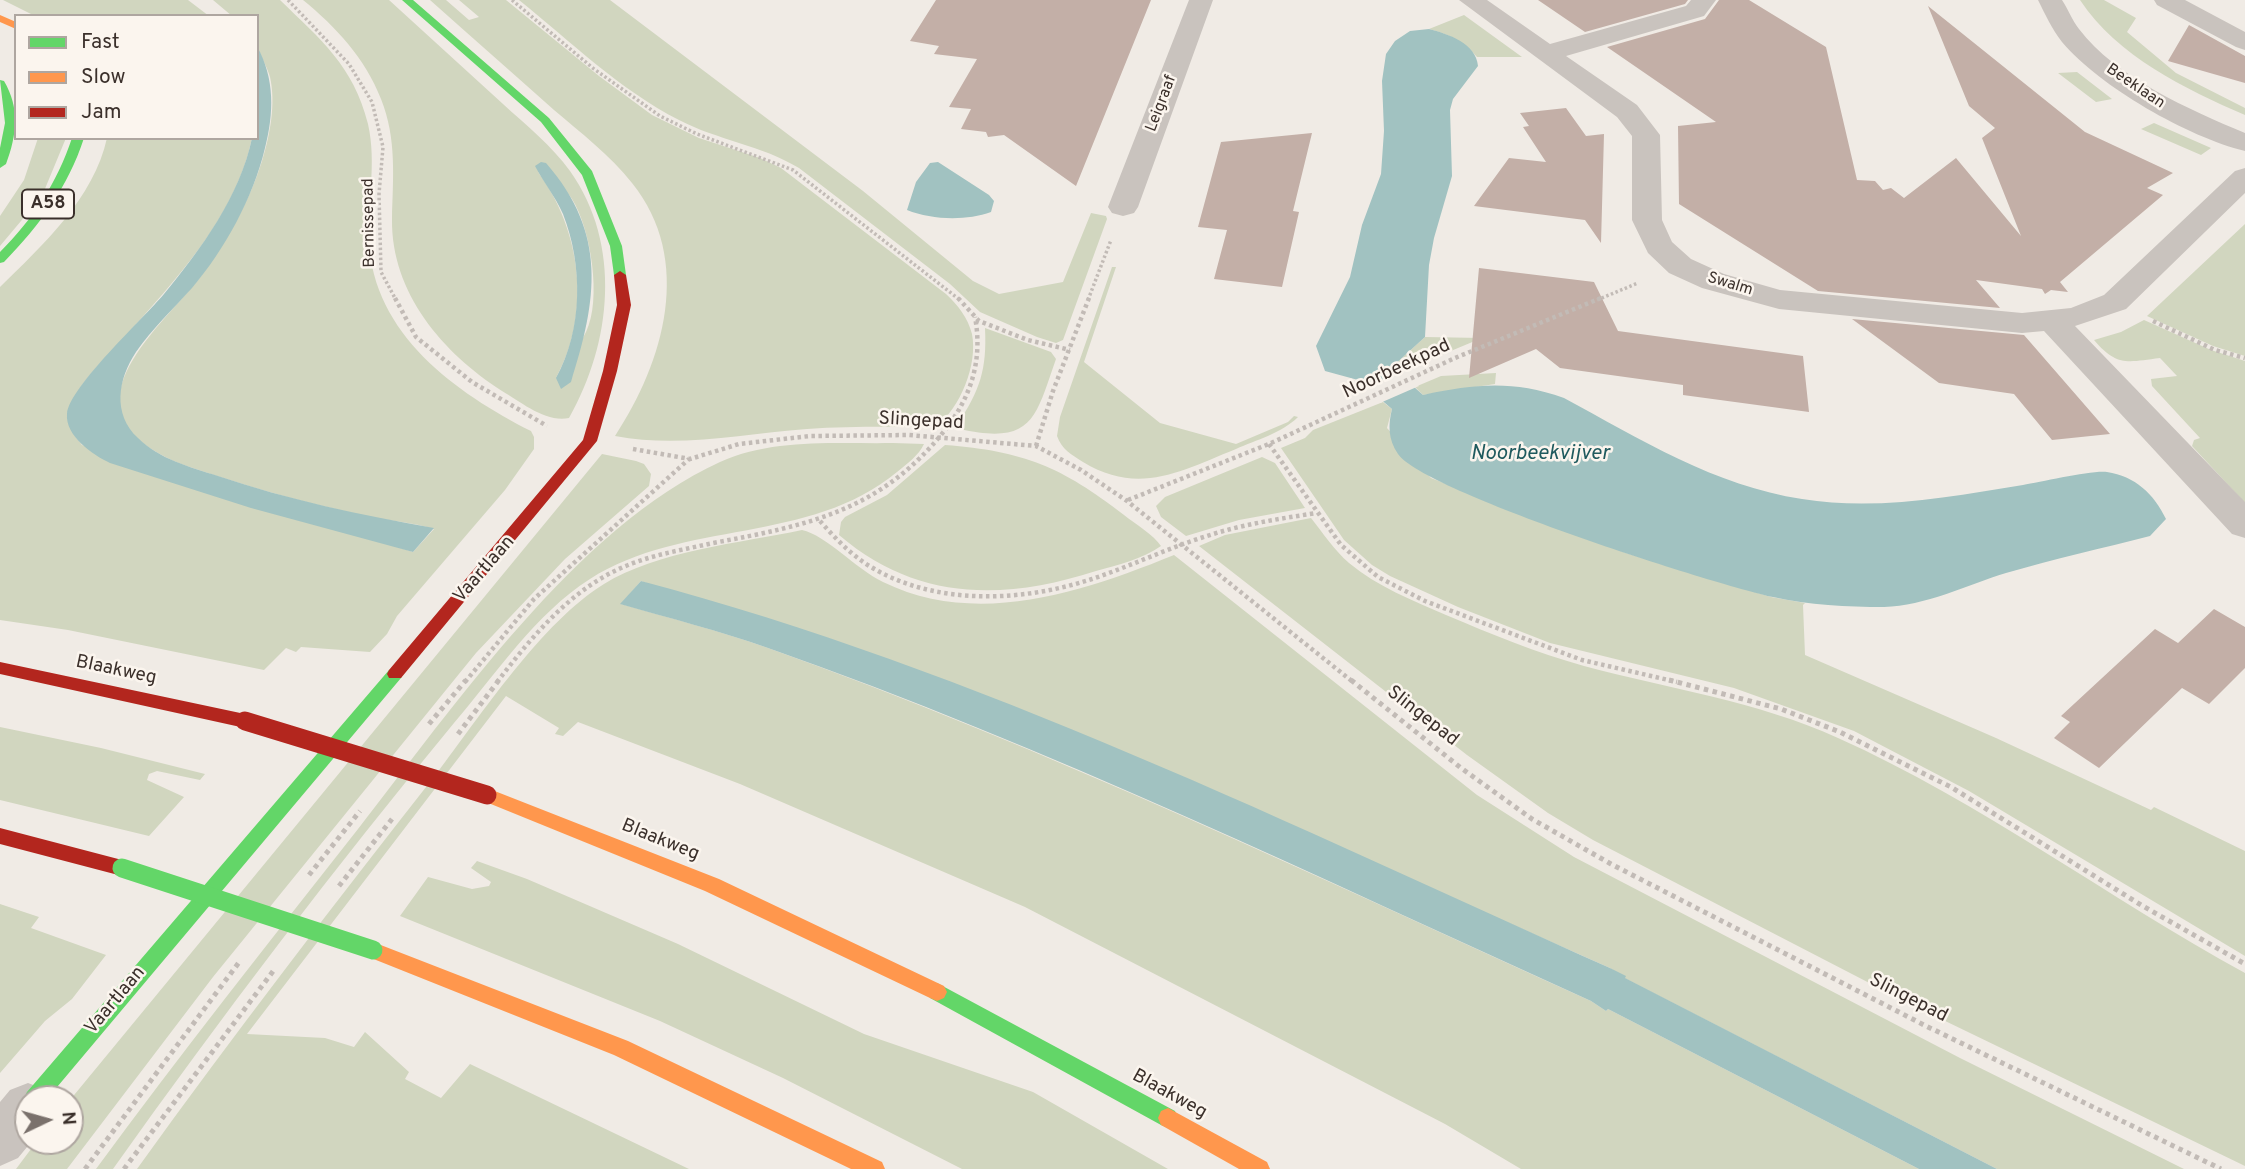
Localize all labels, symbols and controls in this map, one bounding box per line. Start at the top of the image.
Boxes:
legend [14,14,259,140]
text: Fast [81,29,120,56]
street label: Beeklaan [2102,60,2168,114]
text: Slow [81,64,126,91]
street label: Leigraaf [1142,73,1182,135]
text: Jam [81,99,122,126]
street label: Bernissepad [360,178,380,268]
road number: A58 [22,190,74,218]
street label: Swalm [1705,269,1755,301]
street label: Noorbeekpad [1340,335,1454,405]
street label: Slingepad [878,408,964,436]
water label: Noorbeekvijver [1471,442,1609,468]
street label: Vaartlaan [450,532,520,608]
street label: Blaakweg [74,651,158,691]
street label: Slingepad [1381,682,1463,752]
street label: Blaakweg [618,815,702,867]
street label: Vaartlaan [81,962,151,1040]
street label: Slingepad [1865,970,1951,1028]
street label: Blaakweg [1128,1065,1210,1125]
north arrow [14,1085,84,1155]
text: N [55,1110,80,1126]

